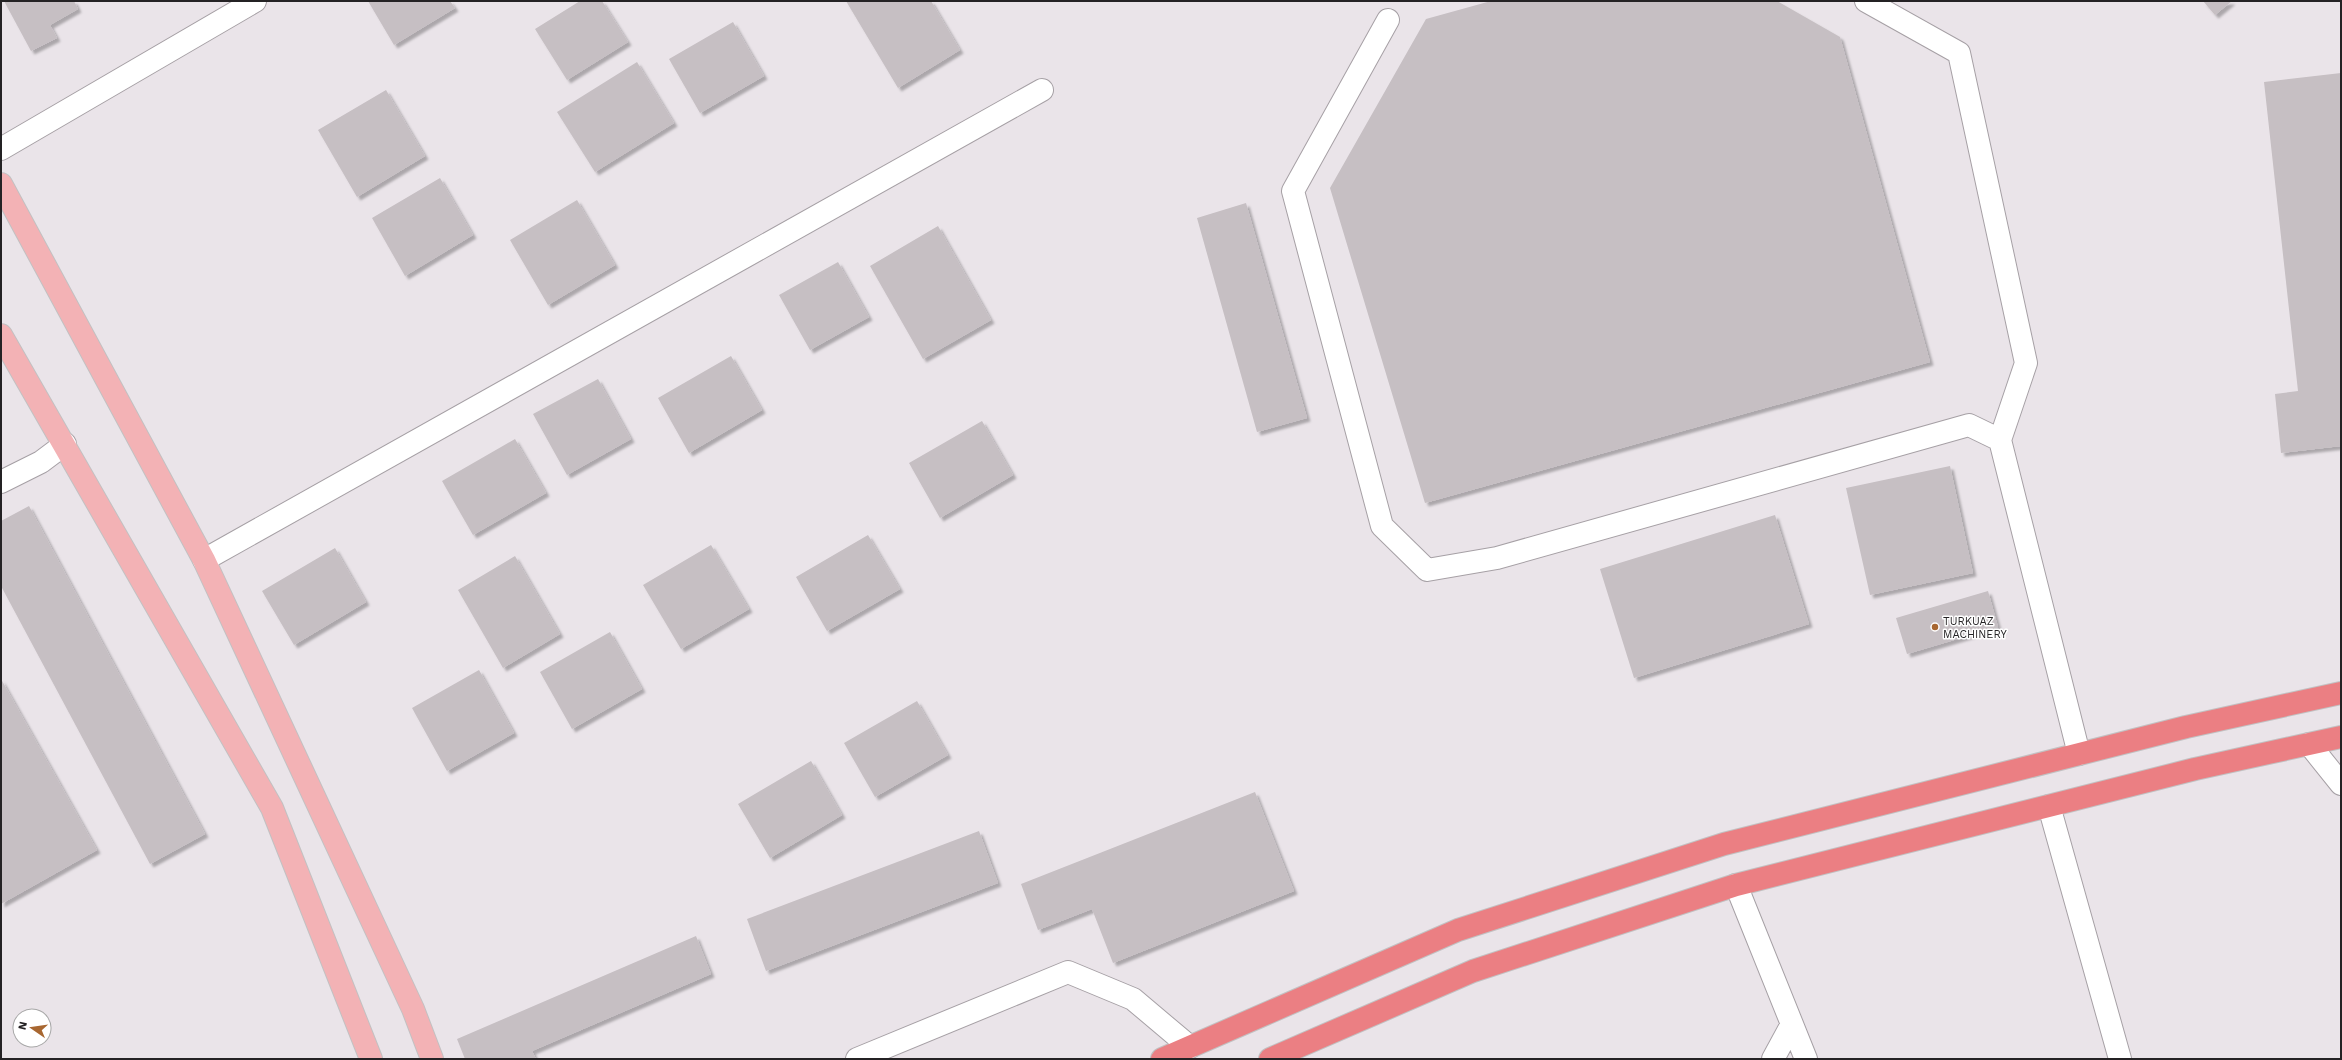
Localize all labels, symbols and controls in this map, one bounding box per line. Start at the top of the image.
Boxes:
place label: TURKUAZ MACHINERY [1943,615,2007,641]
marker: TURKUAZ MACHINERY [1930,622,1940,632]
north arrow [12,1008,52,1048]
text: N [15,1020,30,1031]

